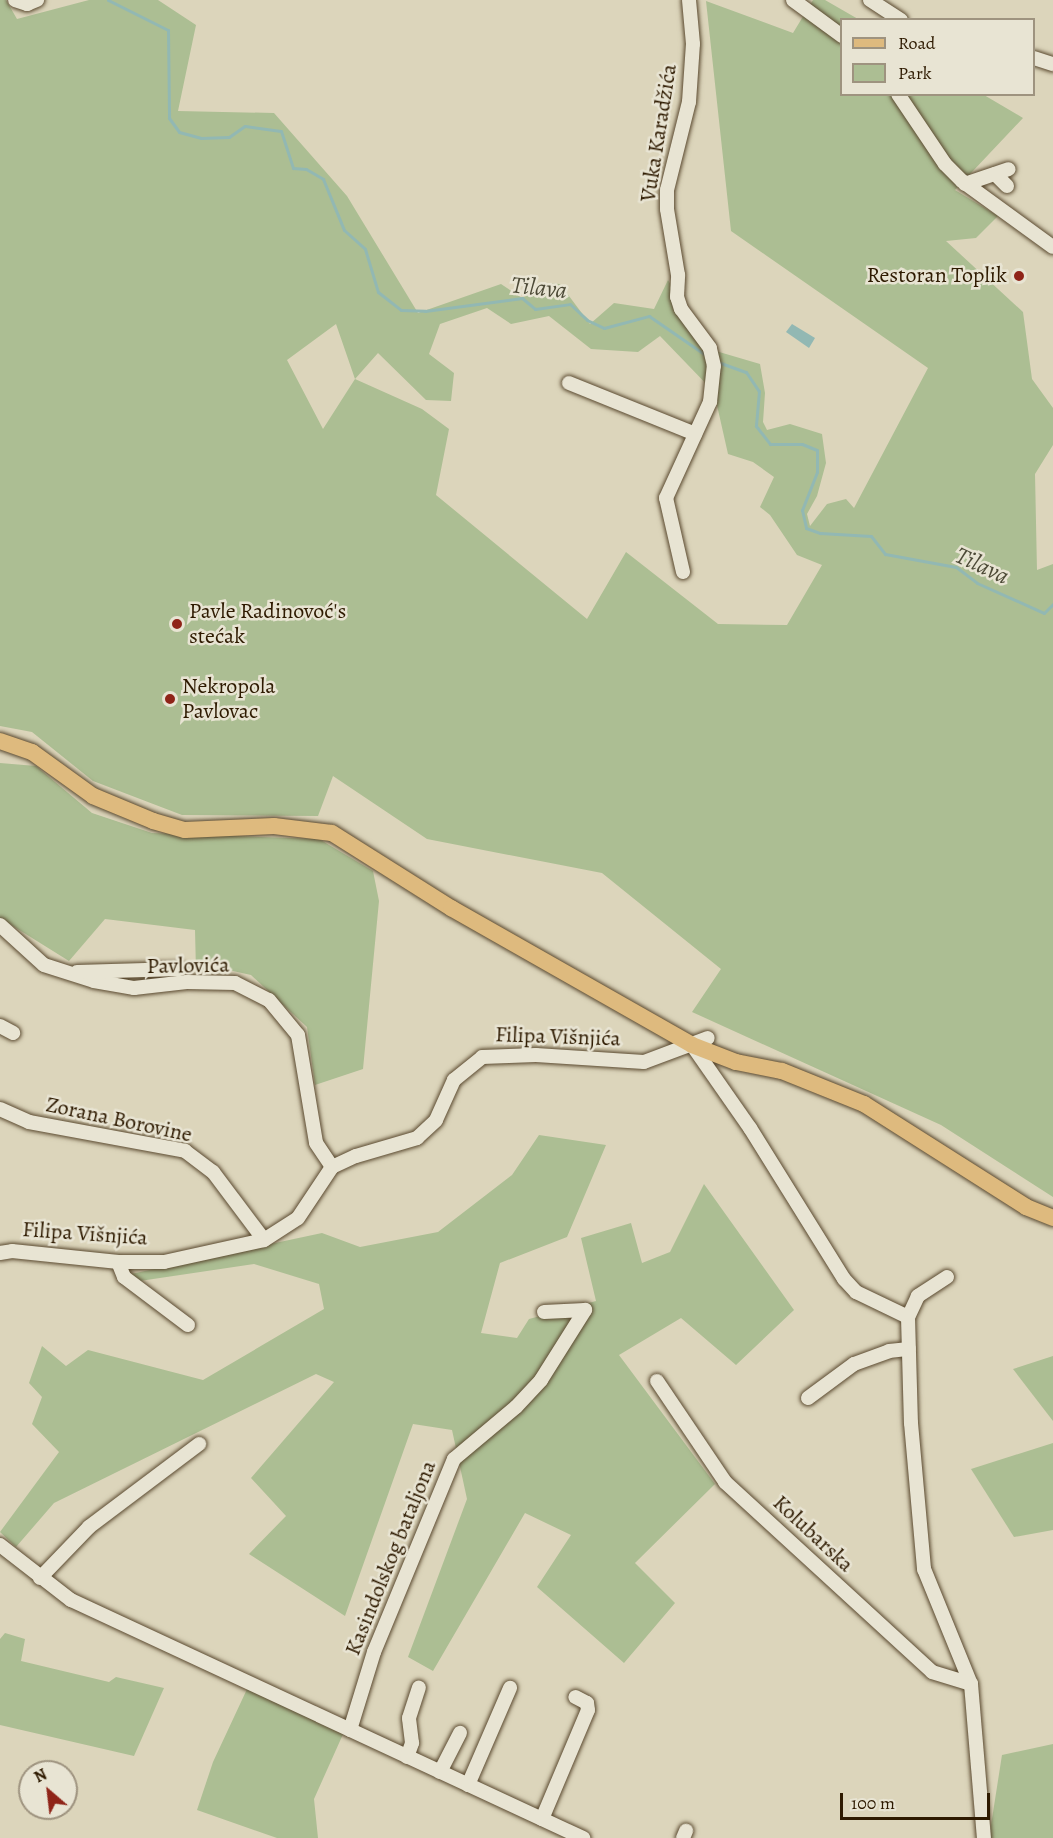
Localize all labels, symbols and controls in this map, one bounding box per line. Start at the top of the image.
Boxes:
legend [840,18,1035,96]
text: Road [898,31,935,55]
text: Park [898,61,932,85]
street label: Vuka Karadžića [635,62,683,204]
place label: Restoran Toplik [867,263,1007,289]
marker: Restoran Toplik [1012,269,1026,283]
water label: Tilava [510,271,568,305]
water label: Tilava [951,541,1013,591]
place label: Pavle Radinovoć's stećak [189,598,346,650]
marker: Pavle Radinovoć's stećak [170,617,184,631]
place label: Nekropola Pavlovac [182,673,276,724]
marker: Nekropola Pavlovac [163,692,177,706]
street label: Pavlovića [146,952,230,980]
street label: Filipa Višnjića [495,1022,621,1052]
street label: Zorana Borovine [44,1092,194,1148]
street label: Filipa Višnjića [21,1216,149,1252]
street label: Kasindolskog bataljona [340,1457,442,1659]
street label: Kolubarska [767,1490,859,1578]
north arrow [18,1760,78,1820]
text: N [30,1763,51,1788]
scale bar [843,1781,993,1819]
text: 100 m [851,1791,895,1815]

